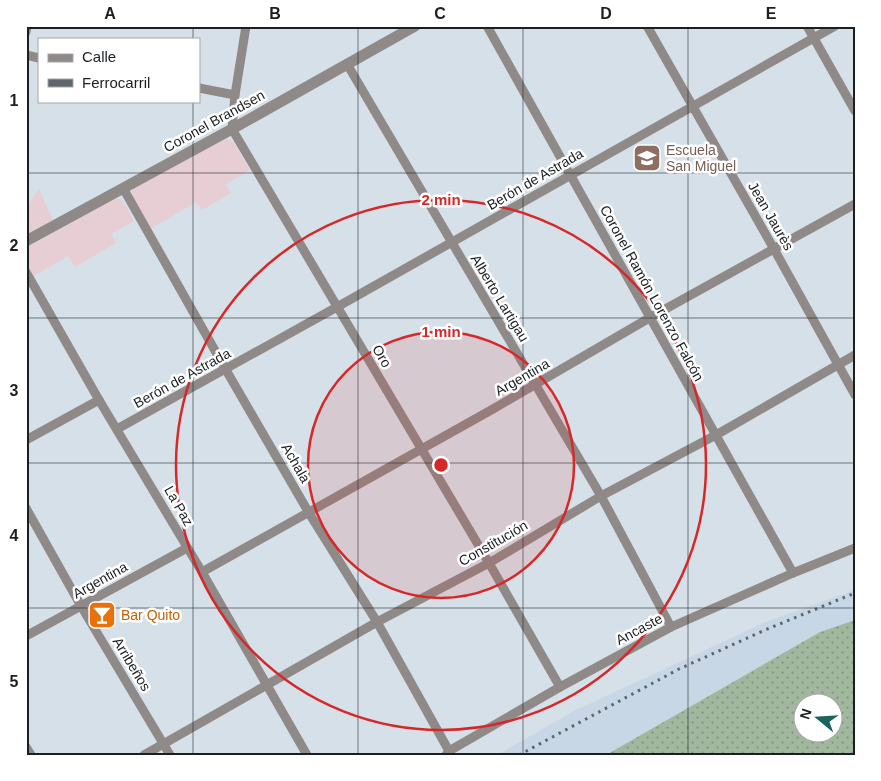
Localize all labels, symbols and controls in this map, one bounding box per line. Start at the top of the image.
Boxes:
text: A [104,5,116,22]
text: B [269,5,281,22]
text: C [434,5,446,22]
text: D [600,5,612,22]
text: E [766,5,777,22]
legend [38,38,200,102]
text: Calle [82,48,116,65]
text: Ferrocarril [82,74,150,91]
street label: Coronel Brandsen [161,87,267,155]
text: 1 [10,92,19,109]
place label: Escuela San Miguel [666,142,736,174]
school or university icon: Escuela San Miguel [632,143,662,173]
street label: Berón de Astrada [484,145,586,213]
street label: Jean Jaurès [745,179,797,253]
text: 2 min [421,191,461,208]
street label: Coronel Ramón Lorenzo Falcón [597,202,707,384]
text: 2 [10,237,19,254]
street label: Alberto Lartigau [468,252,532,344]
text: 1 min [421,323,461,340]
street label: Oro [369,342,395,370]
street label: Berón de Astrada [131,345,233,411]
street label: Argentina [492,355,552,399]
text: 3 [10,382,19,399]
street label: Achala [278,440,314,486]
centre of rings [432,456,450,474]
street label: La Paz [161,483,197,529]
street label: Constitución [456,517,530,569]
text: 4 [10,527,19,544]
street label: Argentina [70,558,130,602]
bar icon: Bar Quito [87,600,117,630]
place label: Bar Quito [121,607,180,623]
street label: Ancaste [613,610,665,648]
street label: Arribeños [110,634,154,694]
text: 5 [10,673,19,690]
north arrow [794,694,844,744]
text: N [796,707,815,721]

